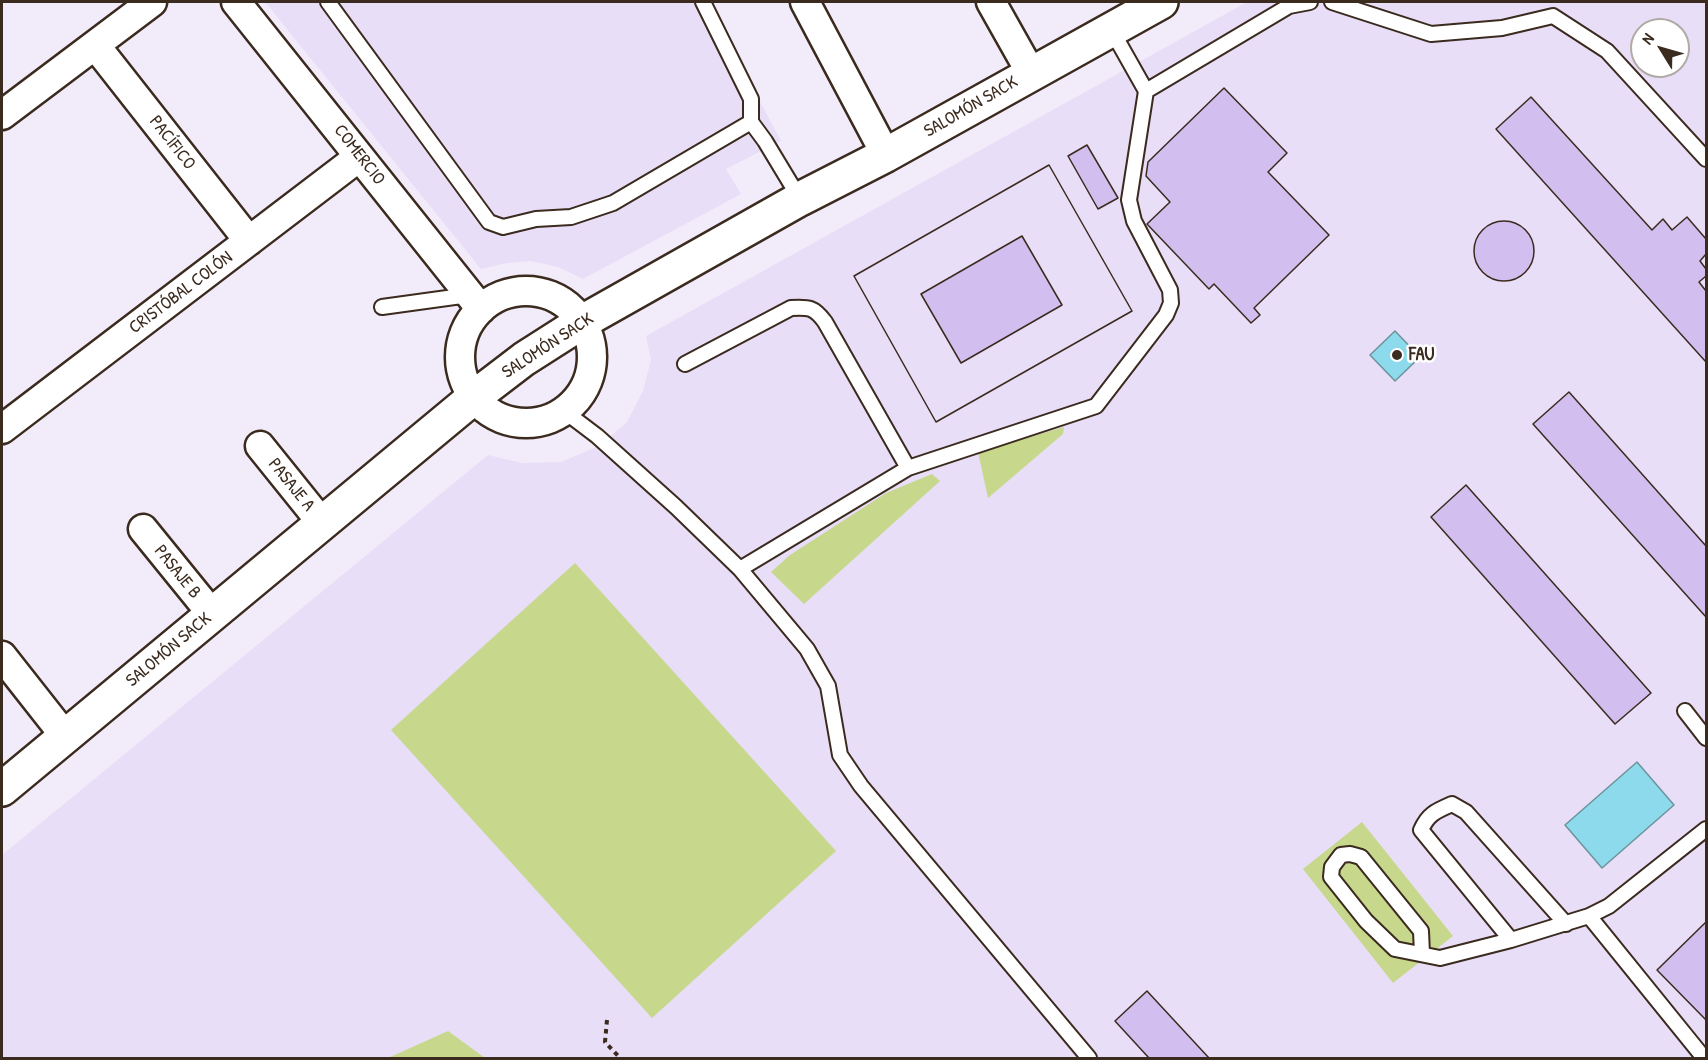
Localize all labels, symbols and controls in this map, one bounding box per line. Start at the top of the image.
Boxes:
north arrow [1630,18,1690,78]
text: N [1636,28,1659,48]
street label: SALOMÓN SACK [920,72,1022,142]
street label: PACÍFICO [144,112,200,174]
street label: COMERCIO [329,120,389,190]
street label: CRISTÓBAL COLÓN [125,247,237,339]
street label: SALOMÓN SACK [498,308,598,384]
place label: FAU [1409,344,1434,366]
marker: FAU [1390,348,1404,362]
street label: PASAJE A [263,454,319,516]
street label: PASAJE B [149,541,205,603]
street label: SALOMÓN SACK [122,608,216,692]

